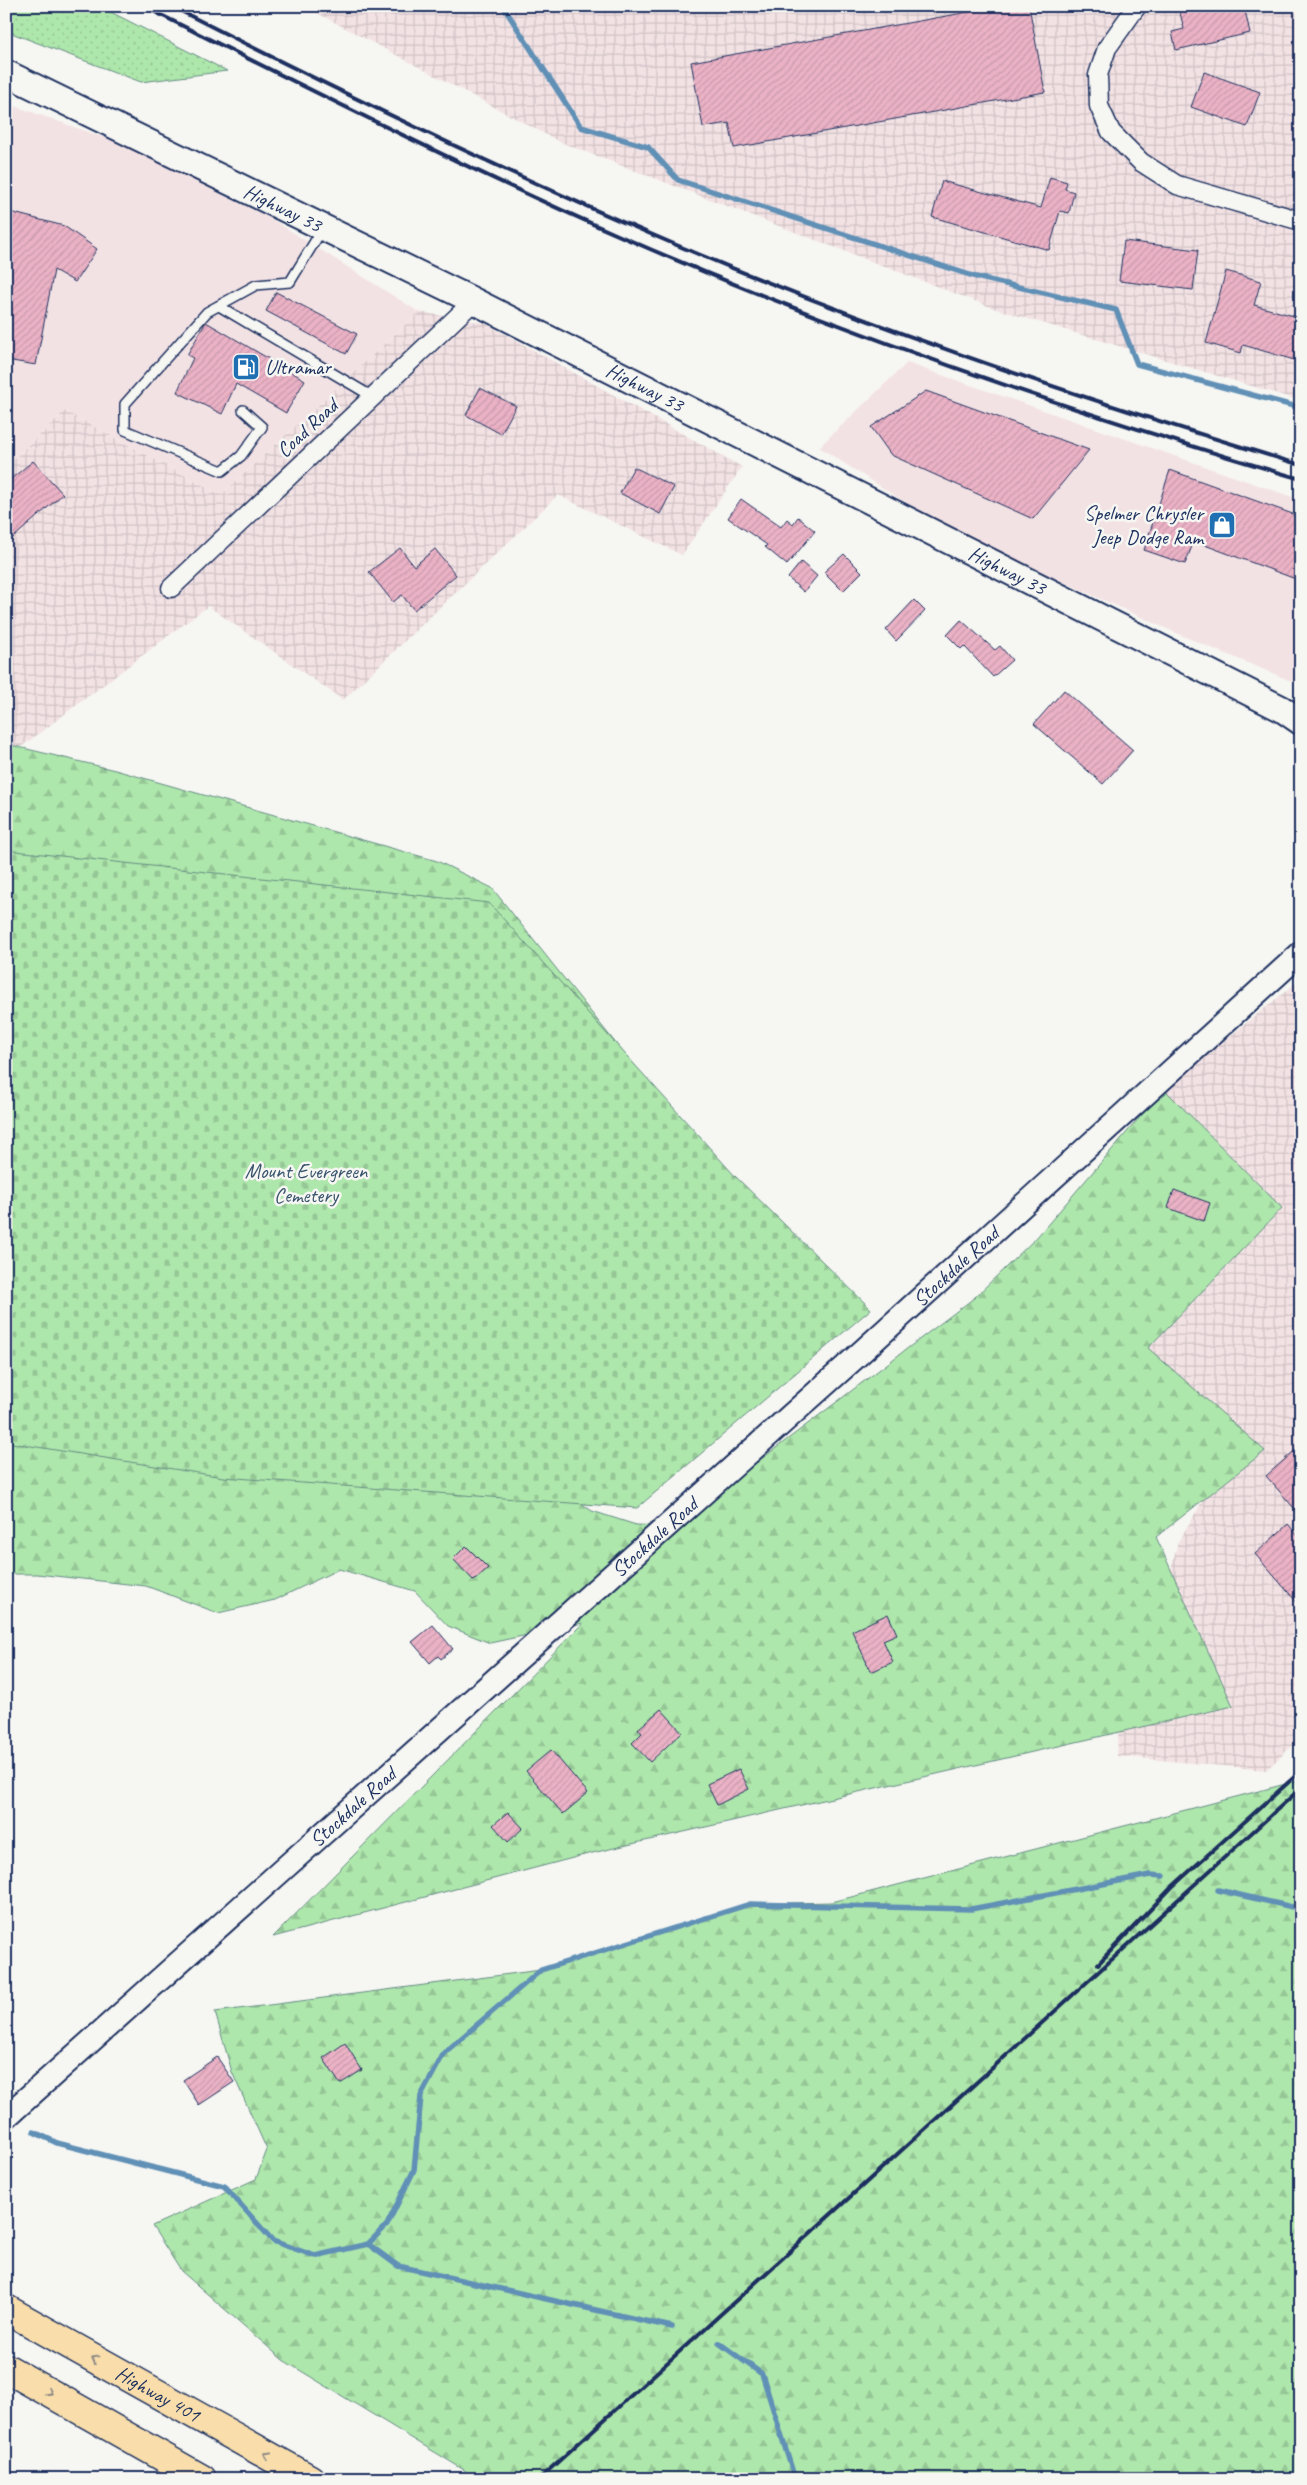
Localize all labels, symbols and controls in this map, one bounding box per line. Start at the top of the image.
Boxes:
street label: Highway 33 [240,178,327,239]
fuel station icon: Ultramar [231,352,261,382]
place label: Ultramar [265,354,332,380]
street label: Highway 33 [602,357,689,418]
street label: Coad Road [271,391,346,463]
place label: Spelmer Chrysler Jeep Dodge Ram [1084,500,1205,550]
shop icon: Spelmer Chrysler Jeep Dodge Ram [1207,510,1237,540]
street label: Highway 33 [964,540,1052,601]
park label: Mount Evergreen Cemetery [245,1158,368,1208]
street label: Stockdale Road [907,1219,1006,1312]
street label: Stockdale Road [606,1490,705,1583]
street label: Stockdale Road [304,1760,403,1853]
one-way arrow [91,2355,100,2365]
street label: Highway 401 [111,2360,206,2429]
one-way arrow [43,2385,52,2395]
one-way arrow [263,2451,272,2461]

